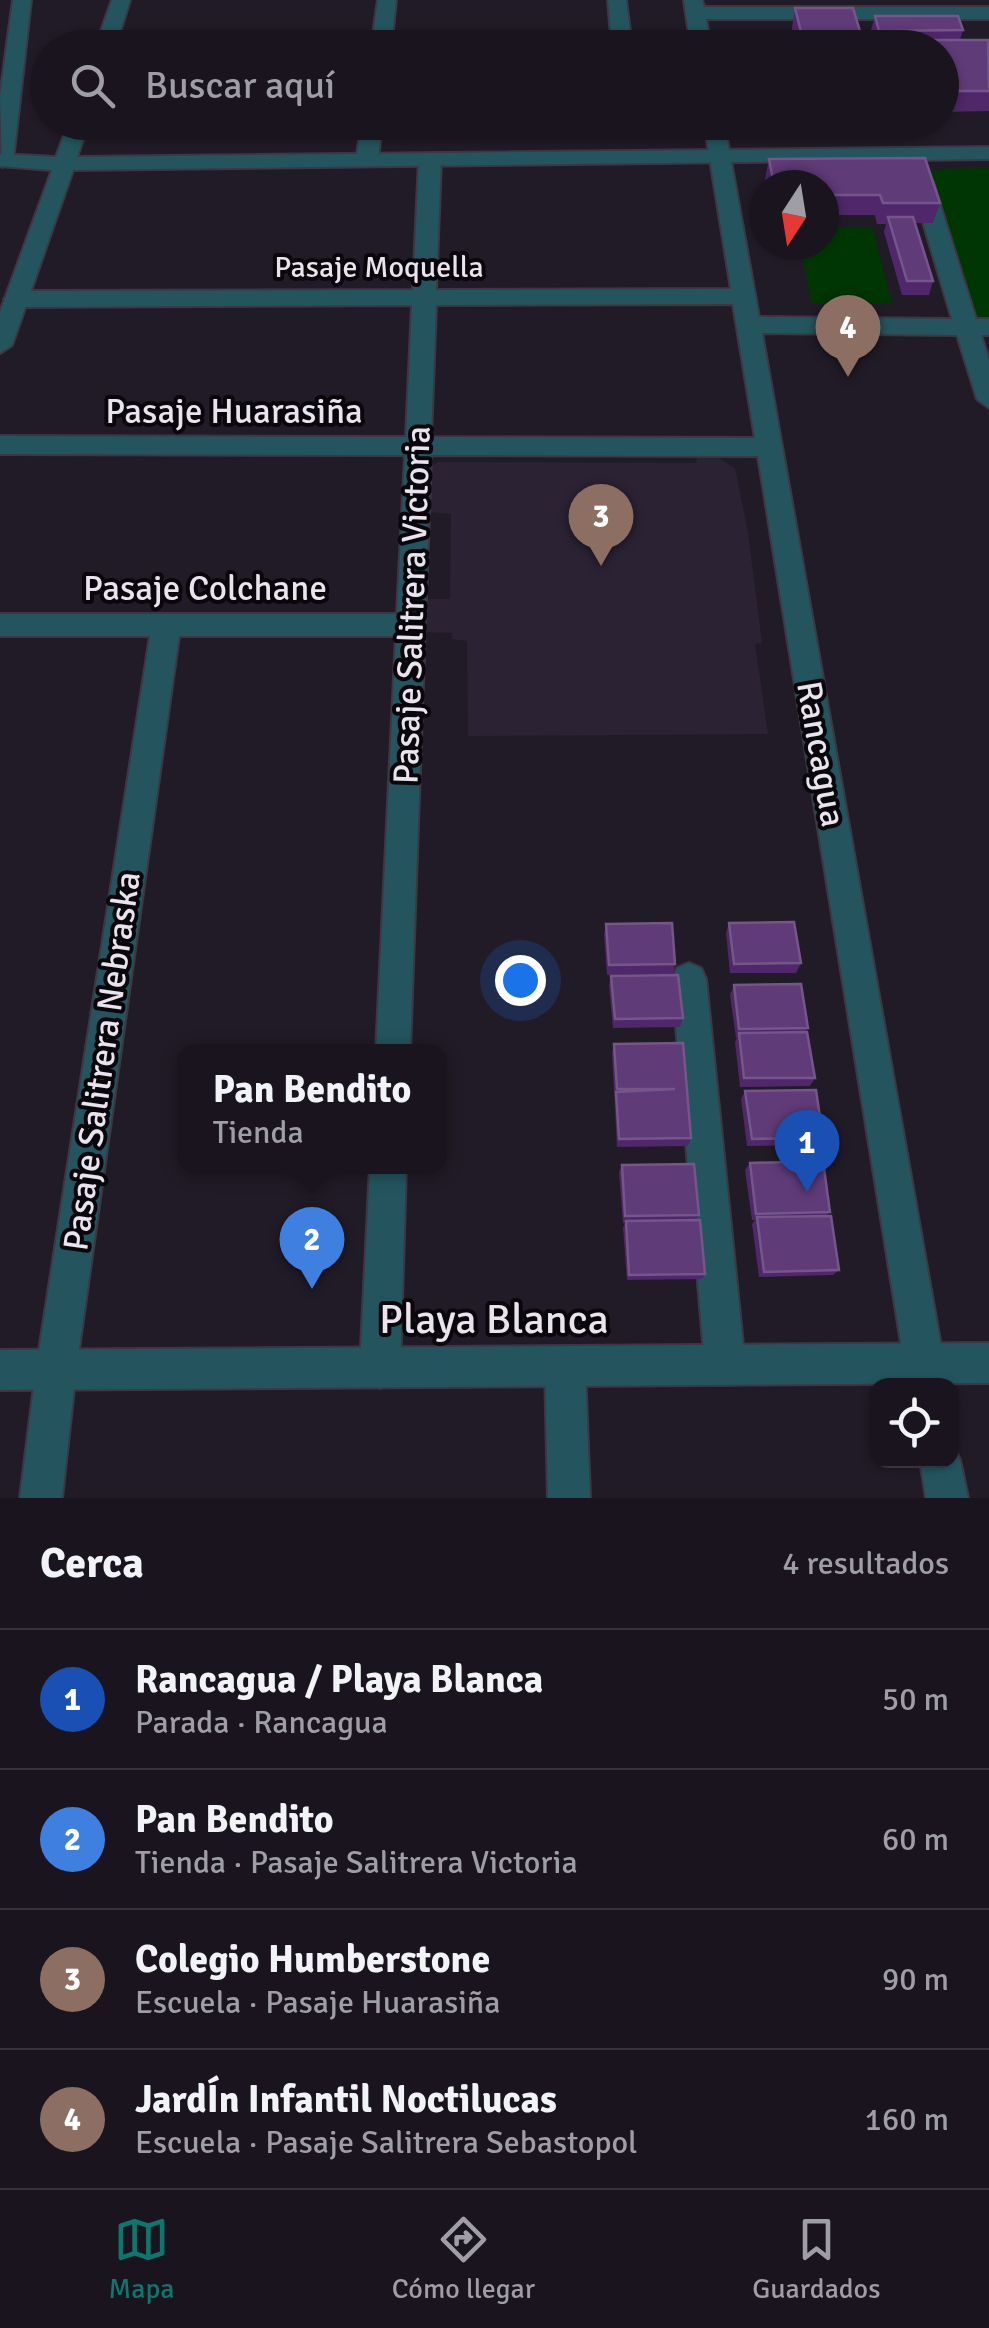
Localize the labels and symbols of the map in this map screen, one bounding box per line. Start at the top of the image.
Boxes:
north arrow [749,170,839,260]
street label: Pasaje Moquella [274,249,484,286]
pin: 4 [816,294,880,377]
street label: Pasaje Huarasiña [105,390,363,433]
street label: Pasaje Salitrera Victoria [384,425,440,785]
pin: 3 [568,484,634,566]
street label: Pasaje Colchane [83,567,327,610]
street label: Rancagua [787,678,855,830]
street label: Pasaje Salitrera Nebraska [54,869,150,1253]
your location [495,955,546,1006]
pin: 1 [774,1110,840,1192]
pin: 2 [280,1206,344,1289]
street label: Playa Blanca [379,1294,609,1345]

